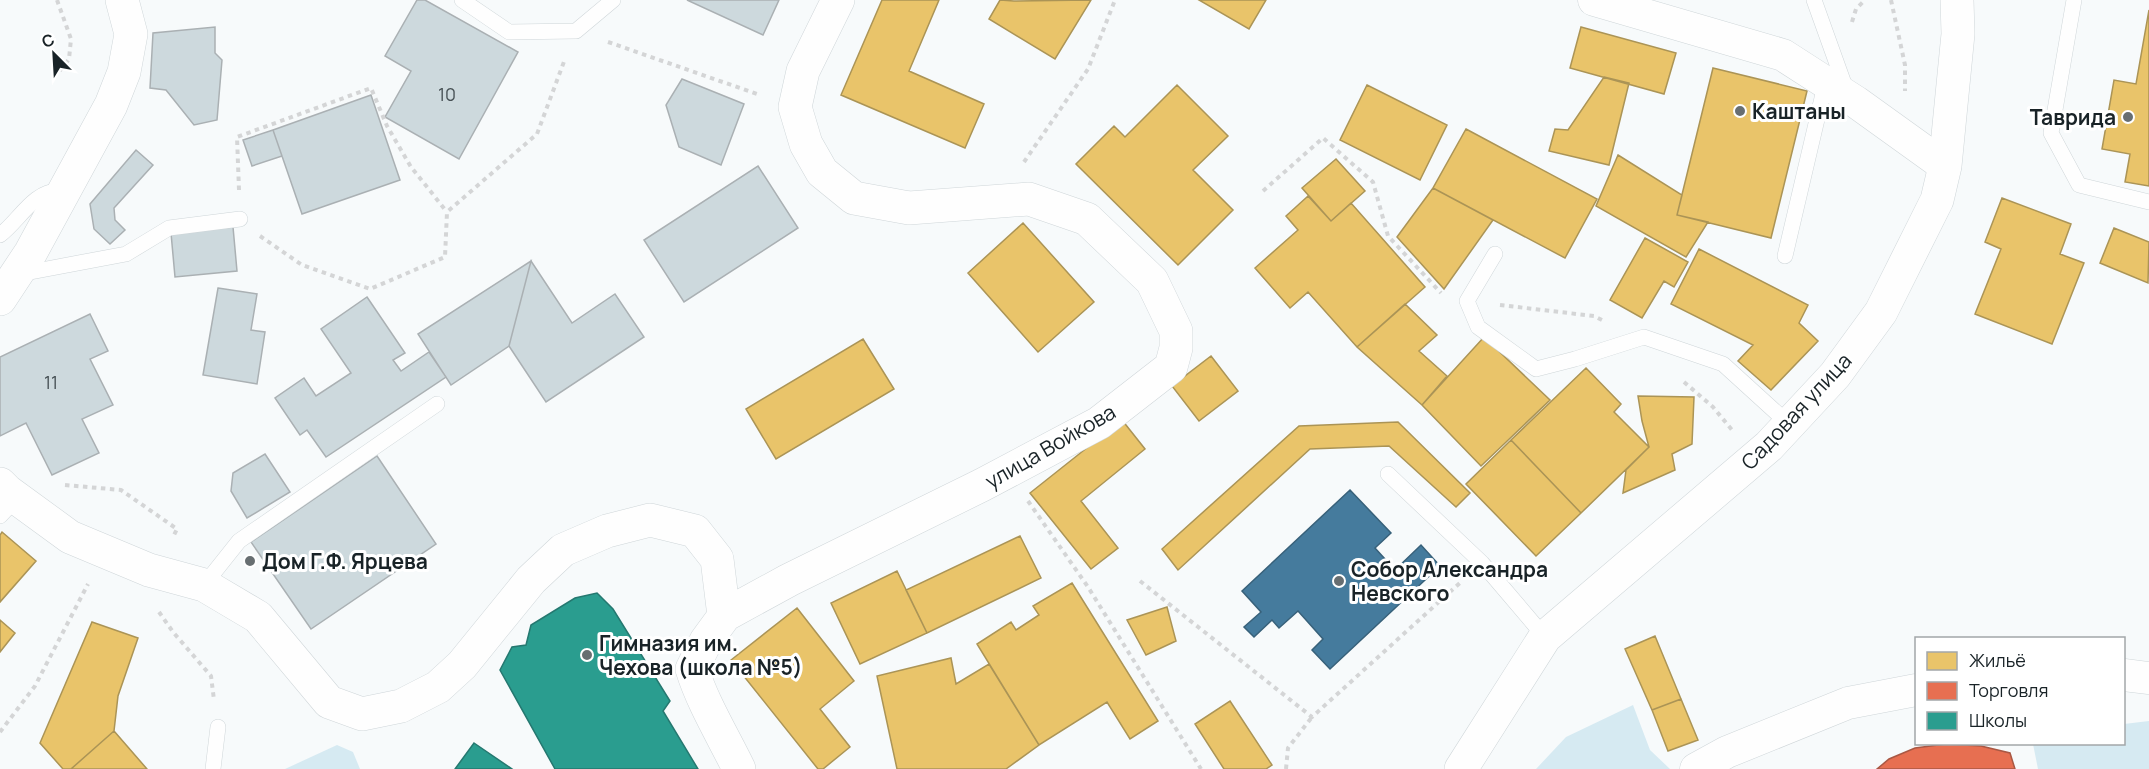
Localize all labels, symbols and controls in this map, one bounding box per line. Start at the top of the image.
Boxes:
north arrow [24,24,84,84]
text: С [38,28,58,53]
house number: 10 [438,82,456,106]
place label: Каштаны [1752,97,1846,125]
place label: Таврида [2030,103,2116,131]
marker: Каштаны [1733,104,1747,118]
marker: Таврида [2121,110,2135,124]
street label: Садовая улица [1735,347,1857,475]
house number: 11 [44,370,58,394]
street label: улица Войкова [980,397,1120,495]
place label: Дом Г.Ф. Ярцева [262,547,428,575]
marker: Дом Г.Ф. Ярцева [243,554,257,568]
place label: Собор Александра Невского [1351,555,1548,607]
marker: Собор Александра Невского [1332,574,1346,588]
place label: Гимназия им. Чехова (школа №5) [599,629,802,681]
legend [1915,637,2125,745]
marker: Гимназия им. Чехова (школа №5) [580,648,594,662]
text: Жильё [1969,648,2026,672]
text: Торговля [1969,678,2048,702]
text: Школы [1969,708,2027,732]

